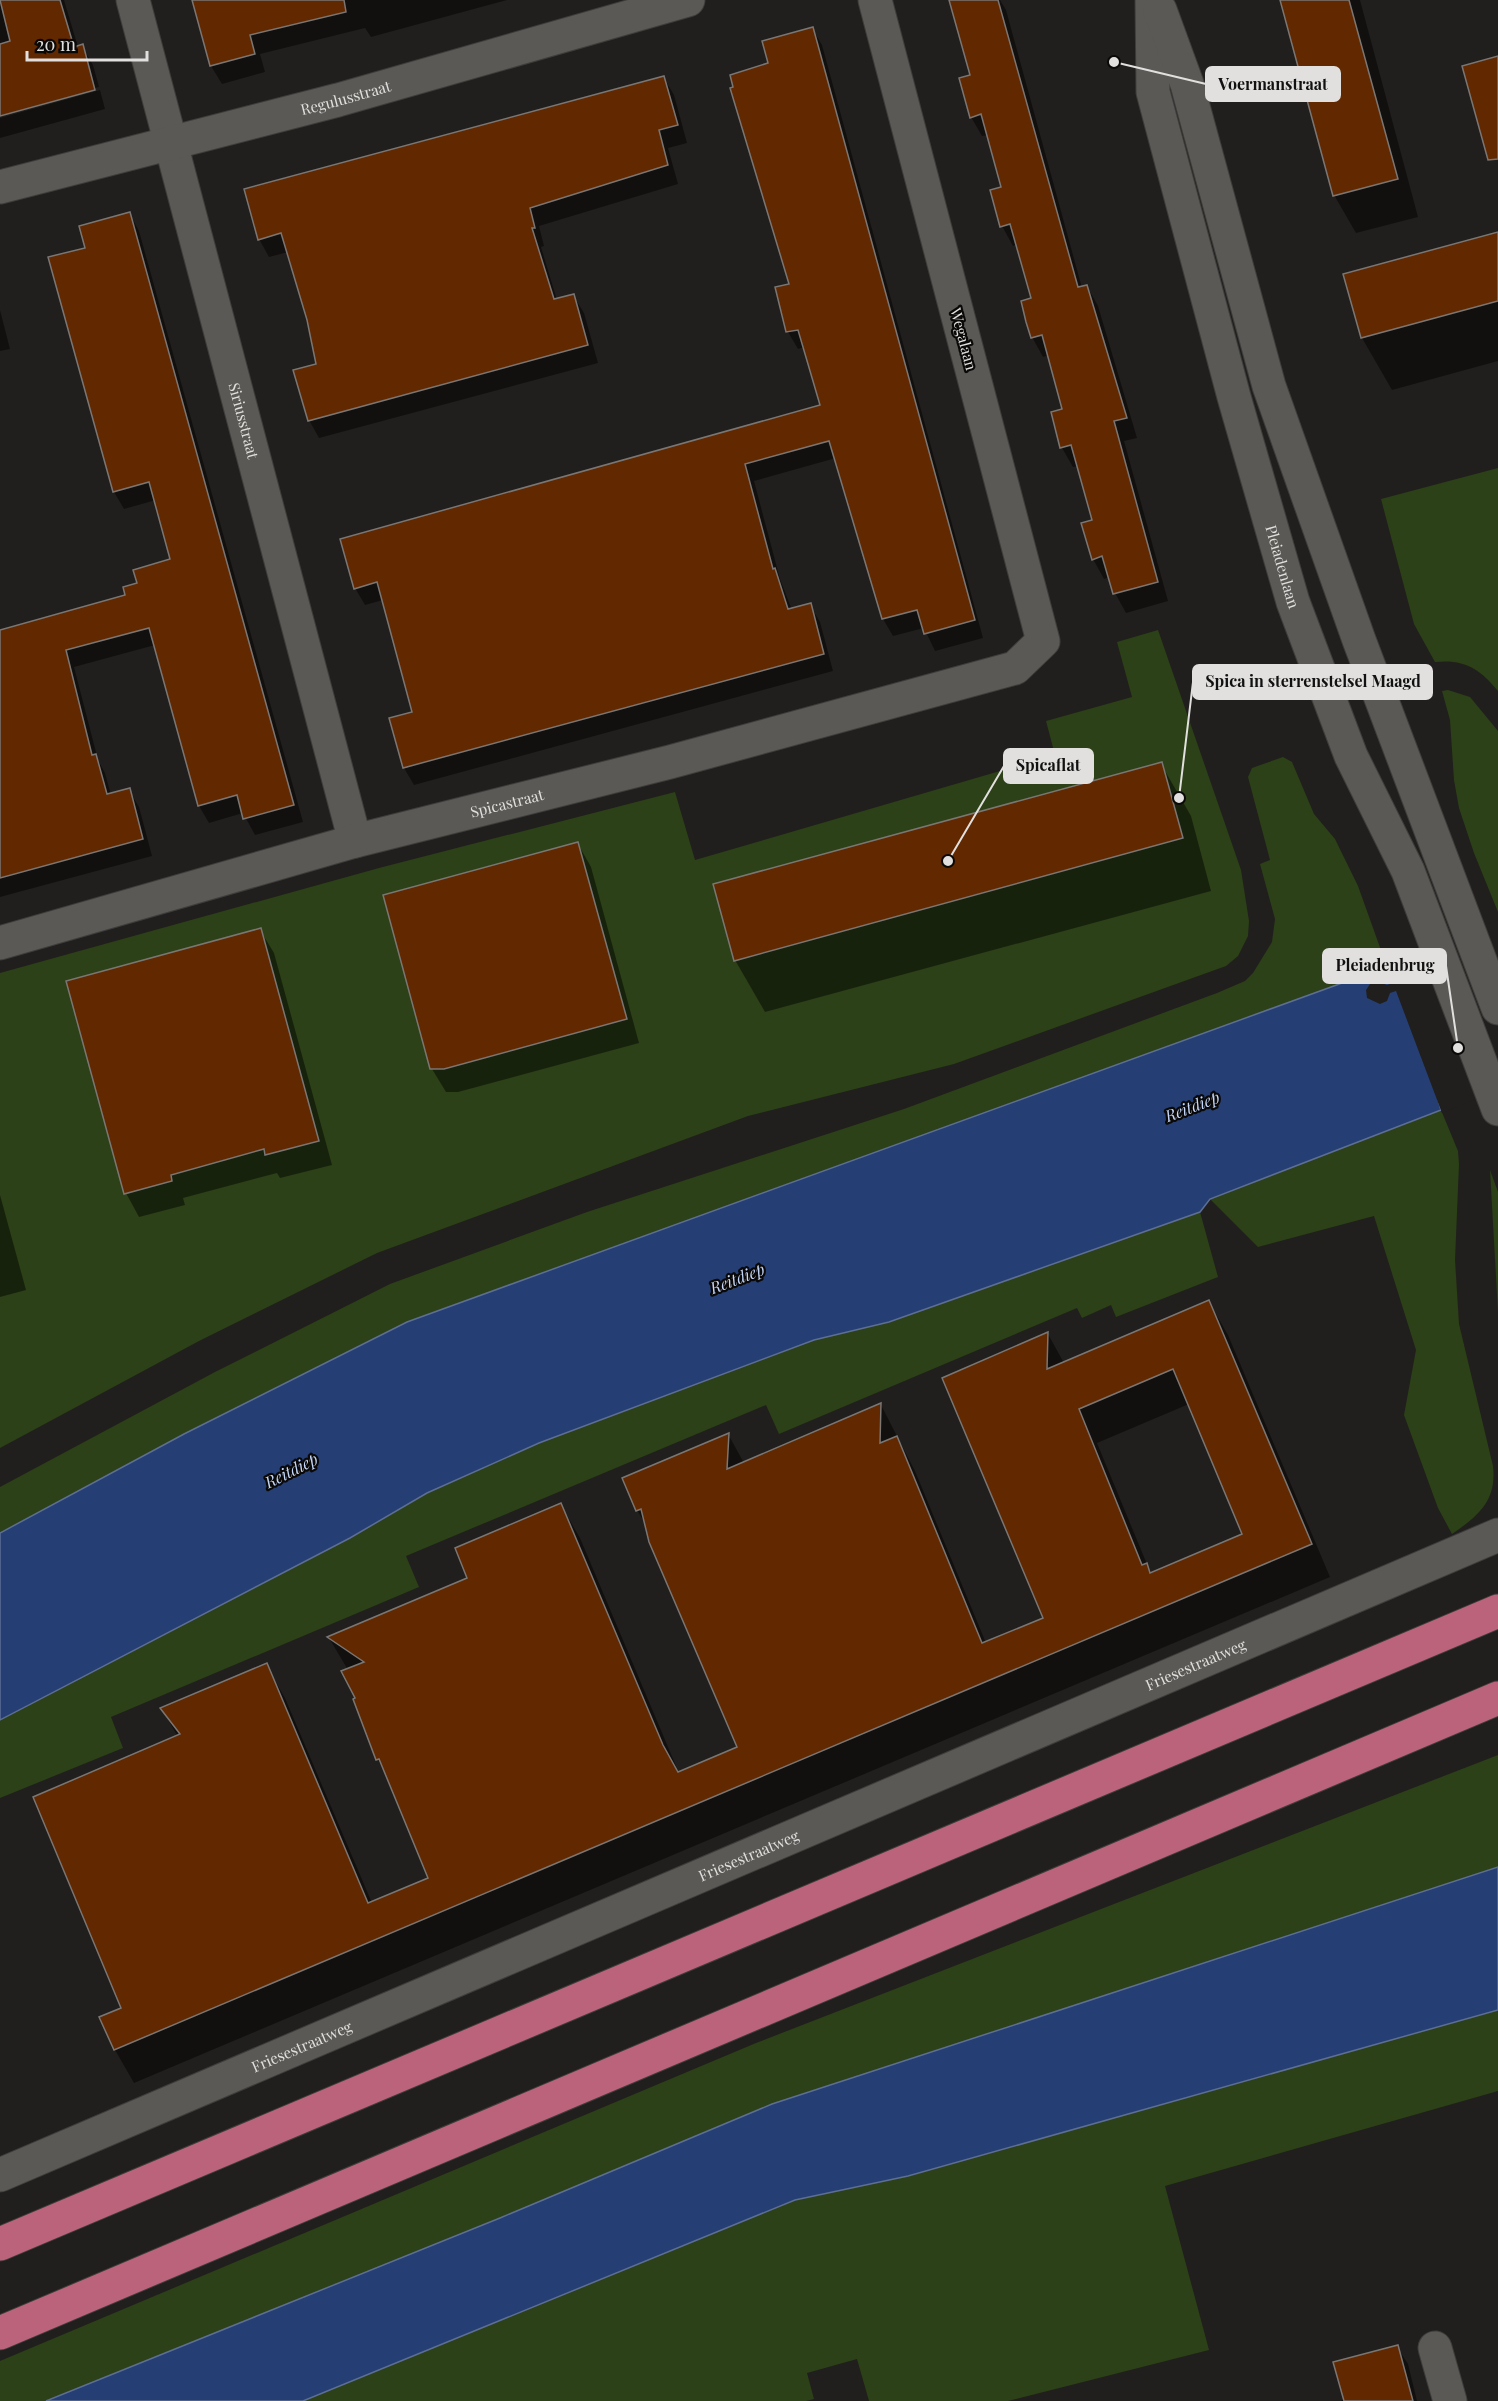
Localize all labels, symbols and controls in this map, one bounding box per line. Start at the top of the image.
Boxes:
scale bar [27,24,147,62]
text: 20 m [36,32,76,56]
callout: Voermanstraat [1206,67,1340,101]
text: Voermanstraat [1217,73,1328,94]
street label: Regulusstraat [298,75,394,119]
street label: Wegalaan [946,305,982,372]
street label: Siriusstraat [224,380,264,462]
street label: Pleiadenlaan [1261,523,1304,611]
callout: Spica in sterrenstelsel Maagd [1193,665,1432,699]
text: Spica in sterrenstelsel Maagd [1205,670,1421,691]
callout: Spicaflat [1004,749,1093,783]
text: Spicaflat [1016,754,1081,775]
street label: Spicastraat [468,784,546,822]
callout: Pleiadenbrug [1323,949,1446,983]
text: Pleiadenbrug [1335,954,1435,975]
water label: Reitdiep [1161,1086,1222,1126]
water label: Reitdiep [706,1258,767,1298]
water label: Reitdiep [260,1448,321,1493]
street label: Friesestraatweg [1142,1634,1249,1695]
street label: Friesestraatweg [695,1825,802,1886]
street label: Friesestraatweg [248,2016,355,2076]

